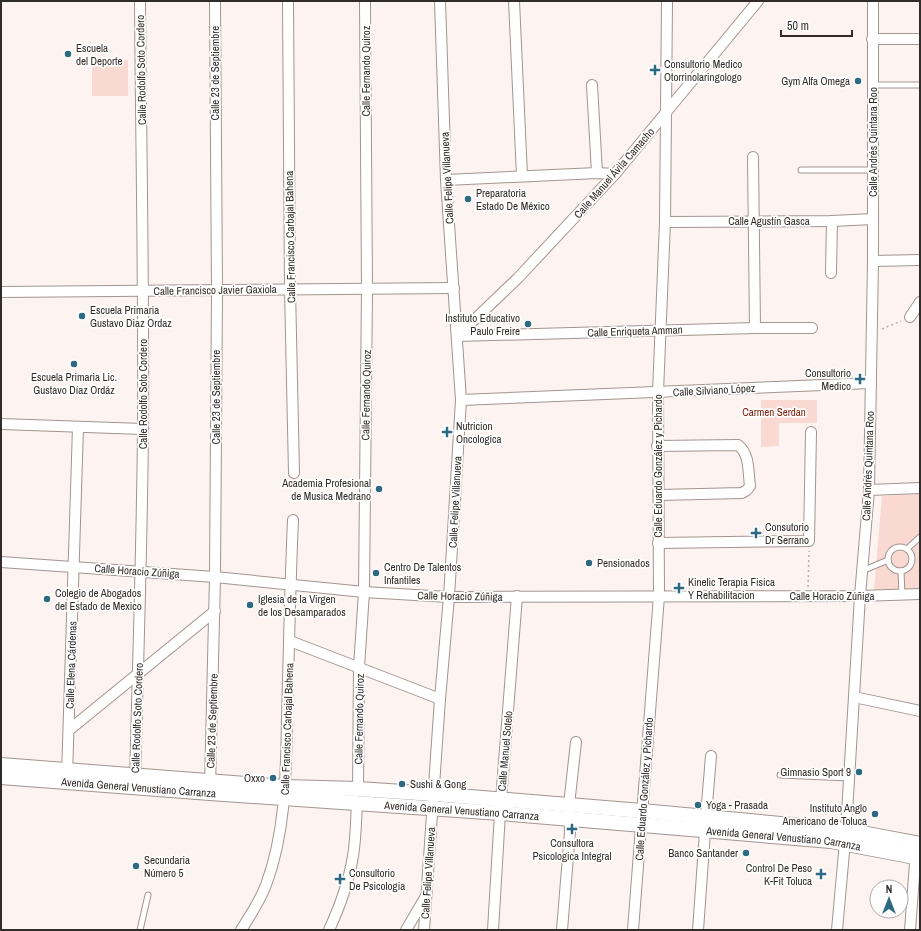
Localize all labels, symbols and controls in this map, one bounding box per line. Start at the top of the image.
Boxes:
scale bar [781,12,852,38]
street label: Calle Rodolfo Soto Cordero [133,15,149,125]
text: 50 m [787,18,809,34]
street label: Calle Fernando Quiroz [359,25,373,116]
street label: Calle 23 de Septiembre [208,26,222,120]
place label: Escuela del Deporte [76,41,123,68]
marker: Escuela del Deporte [63,49,73,59]
place label: Consultorio Medico Otorrinolaringologo [664,57,742,84]
marker: Consultorio Medico Otorrinolaringologo [649,64,661,76]
place label: Gym Alfa Omega [781,74,850,88]
marker: Gym Alfa Omega [853,76,863,86]
street label: Calle Andrés Quintana Roo [866,87,880,197]
street label: Calle Manuel Ávila Camacho [571,125,657,221]
street label: Calle Felipe Villanueva [438,132,456,224]
street label: Calle Francisco Carbajal Bahena [282,171,298,303]
place label: Preparatoria Estado De México [476,186,550,213]
marker: Preparatoria Estado De México [463,194,473,204]
street label: Calle Agustín Gasca [728,214,810,228]
street label: Calle Francisco Javier Gaxiola [153,282,277,298]
place label: Escuela Primaria Gustavo Diaz Ordaz [90,303,172,330]
marker: Escuela Primaria Gustavo Diaz Ordaz [77,311,87,321]
place label: Instituto Educativo Paulo Freire [445,311,520,338]
marker: Instituto Educativo Paulo Freire [523,319,533,329]
street label: Calle Enriqueta Amman [587,322,683,340]
street label: Calle Rodolfo Soto Cordero [136,339,150,449]
street label: Calle Fernando Quiroz [358,349,374,441]
street label: Calle 23 de Septiembre [209,350,223,444]
marker: Escuela Primaria Lic. Gustavo Díaz Ordáz [69,359,79,369]
place label: Consultorio Medico [805,366,851,393]
place label: Escuela Primaria Lic. Gustavo Díaz Ordáz [31,370,117,397]
marker: Consultorio Medico [854,373,866,385]
street label: Calle Silviano López [672,381,756,399]
street label: Calle Eduardo González y Pichardo [651,394,665,538]
park label: Carmen Serdan [742,405,806,419]
street label: Calle Andrés Quintana Roo [859,411,877,521]
place label: Nutricion Oncologica [456,419,502,446]
marker: Nutricion Oncologica [441,426,453,438]
street label: Calle Felipe Villanueva [446,456,464,548]
place label: Academia Profesional de Musica Medrano [281,476,371,503]
marker: Academia Profesional de Musica Medrano [374,484,384,494]
place label: Consutorio Dr Serrano [765,520,809,547]
marker: Consutorio Dr Serrano [750,527,762,539]
place label: Pensionados [597,556,650,570]
marker: Pensionados [584,558,594,568]
place label: Centro De Talentos Infantiles [384,560,462,587]
street label: Calle Horacio Zúñiga [94,561,180,581]
marker: Centro De Talentos Infantiles [371,568,381,578]
place label: Kinelic Terapia Fisica Y Rehabilitacion [688,575,775,602]
marker: Kinelic Terapia Fisica Y Rehabilitacion [673,582,685,594]
place label: Colegio de Abogados del Estado de Mexico [55,586,142,613]
street label: Calle Horacio Zúñiga [417,588,503,604]
street label: Calle Horacio Zúñiga [789,589,875,603]
place label: Iglesia de la Virgen de los Desamparados [258,592,346,619]
marker: Colegio de Abogados del Estado de Mexico [42,594,52,604]
marker: Iglesia de la Virgen de los Desamparados [245,600,255,610]
street label: Calle Elena Cárdenas [62,620,80,709]
street label: Calle Rodolfo Soto Cordero [128,663,146,773]
street label: Calle Francisco Carbajal Bahena [278,663,296,795]
street label: Calle 23 de Septiembre [203,673,221,769]
street label: Calle Fernando Quiroz [351,673,367,765]
street label: Calle Manuel Sotelo [495,710,515,792]
street label: Calle Eduardo González y Pichardo [632,717,656,861]
place label: Gimnasio Sport 9 [780,765,851,779]
marker: Gimnasio Sport 9 [854,767,864,777]
place label: Oxxo [244,771,265,785]
marker: Oxxo [268,773,278,783]
street label: Avenida General Venustiano Carranza [60,775,216,800]
place label: Sushi & Gong [410,777,466,791]
marker: Sushi & Gong [397,779,407,789]
street label: Avenida General Venustiano Carranza [383,798,540,823]
place label: Yoga - Prasada [706,798,768,812]
marker: Yoga - Prasada [693,800,703,810]
place label: Instituto Anglo Americano de Toluca [781,801,867,828]
marker: Instituto Anglo Americano de Toluca [870,809,880,819]
marker: Consultora Psicologica Integral [566,823,578,835]
street label: Avenida General Venustiano Carranza [705,823,862,854]
street label: Calle Felipe Villanueva [418,827,438,919]
place label: Consultora Psicologica Integral [532,836,612,863]
place label: Banco Santander [668,846,738,860]
marker: Banco Santander [741,848,751,858]
place label: Secundaria Número 5 [144,853,190,880]
marker: Secundaria Número 5 [131,861,141,871]
place label: Control De Peso K-Fit Toluca [746,861,812,888]
place label: Consultorio De Psicologia [349,866,405,893]
marker: Control De Peso K-Fit Toluca [815,868,827,880]
marker: Consultorio De Psicologia [334,873,346,885]
north arrow [869,879,909,919]
text: N [886,882,892,896]

